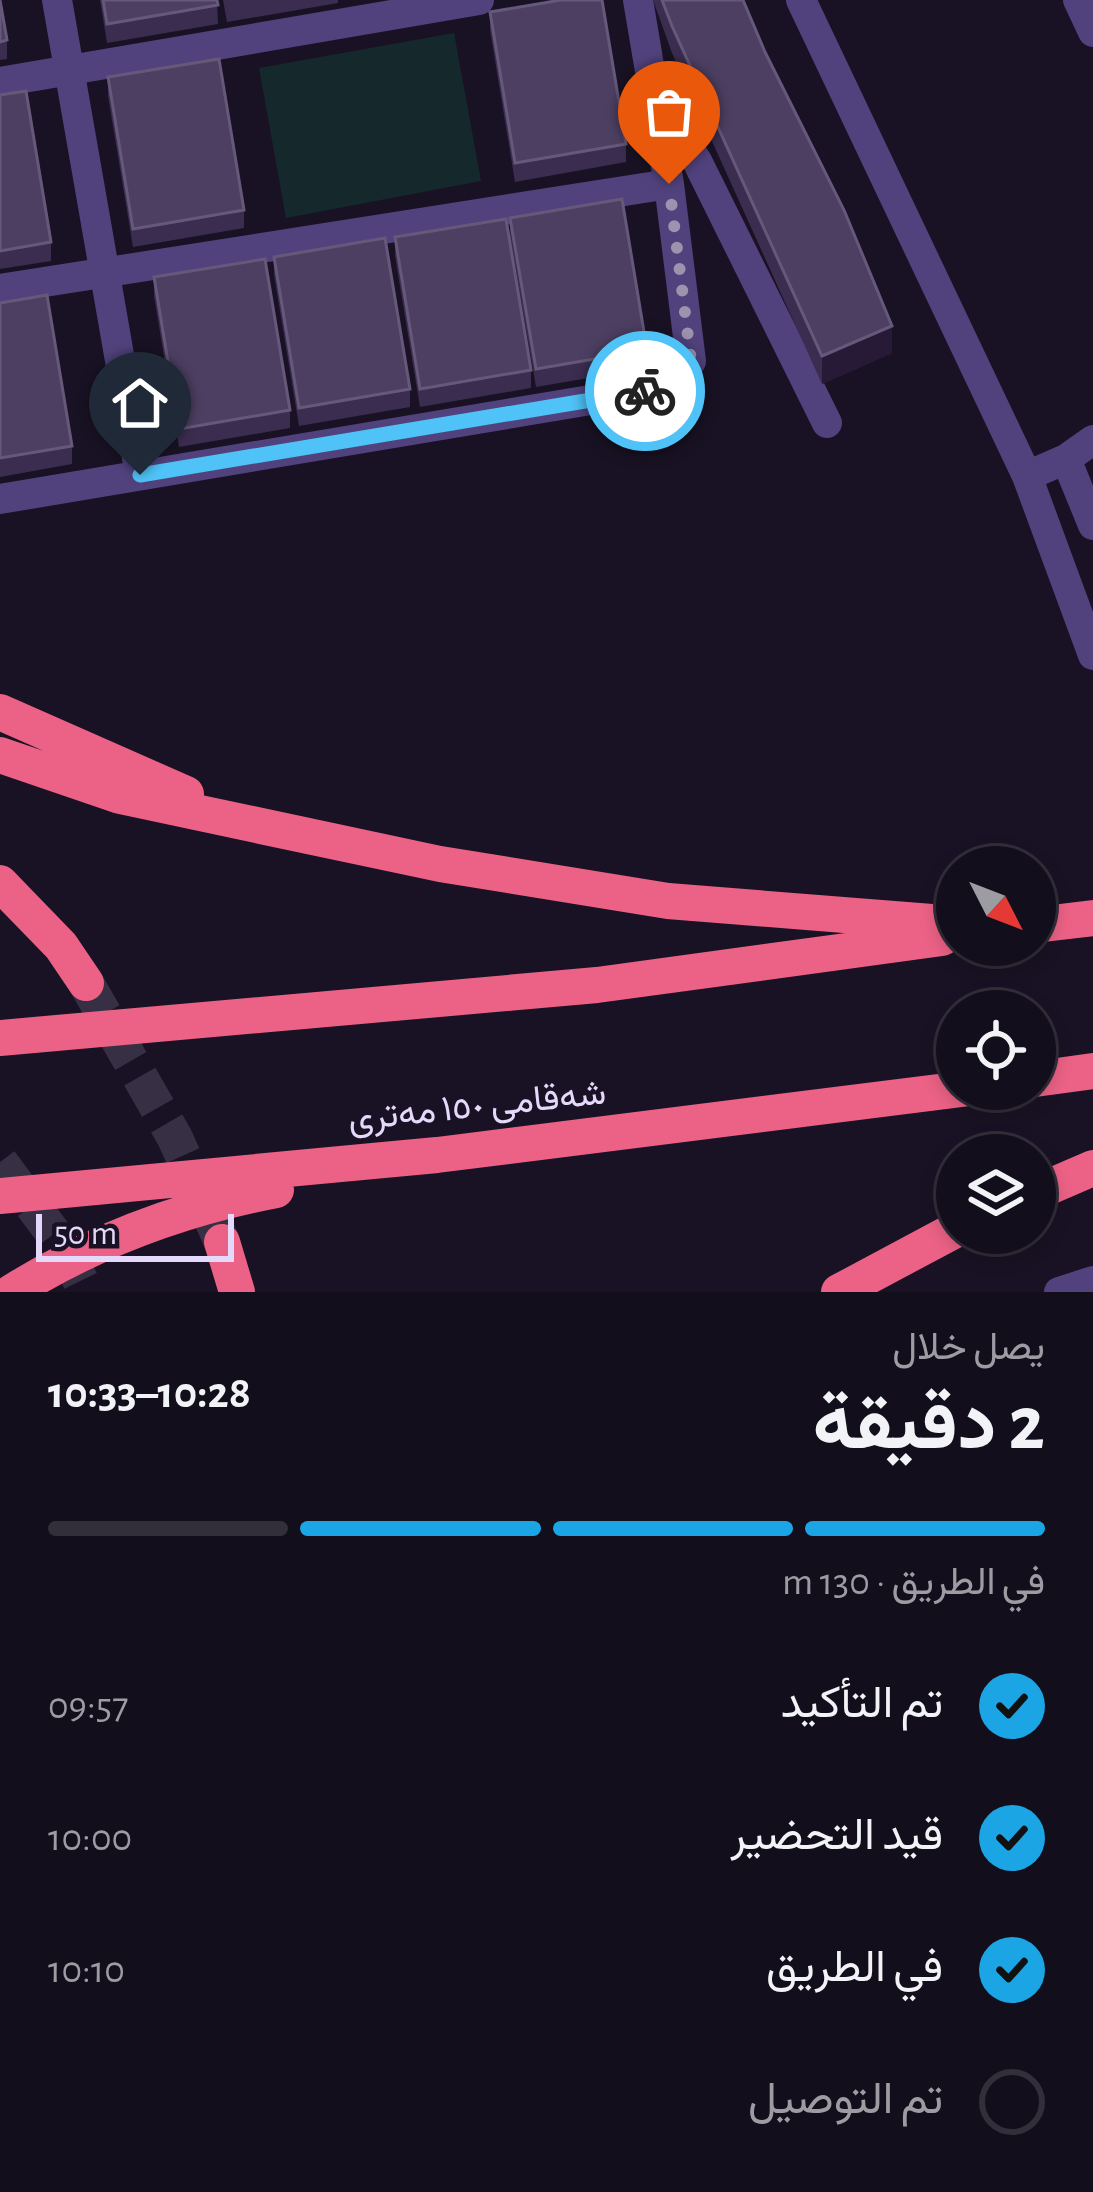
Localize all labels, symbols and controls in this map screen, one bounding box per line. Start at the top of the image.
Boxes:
pin [618,61,720,184]
icon: bag [636,79,702,145]
courier [585,331,705,451]
pin [89,352,191,475]
icon: bike [612,358,678,424]
icon: home [107,370,173,436]
north arrow [936,846,1056,966]
map controls [936,846,1056,1254]
button: locate [936,990,1056,1110]
street label: شەقامی ١٥٠ مەتری [346,1075,608,1140]
button: layers [936,1134,1056,1254]
scale bar [36,1208,234,1261]
text: 50 m [54,1218,117,1251]
text: يصل خلال [892,1328,1045,1367]
text: 10:28–10:33 [48,1371,251,1416]
text: 2 دقيقة [813,1386,1045,1464]
text: في الطريق · 130 m [782,1563,1045,1602]
icon: check [979,1673,1045,1739]
text: تم التأكيد [781,1681,943,1726]
text: 09:57 [48,1687,128,1726]
icon: check [979,1805,1045,1871]
text: قيد التحضير [731,1813,943,1858]
text: 10:00 [48,1819,132,1858]
icon: check [979,1937,1045,2003]
text: في الطريق [766,1945,943,1990]
text: 10:10 [48,1951,125,1990]
text: تم التوصيل [748,2077,943,2122]

